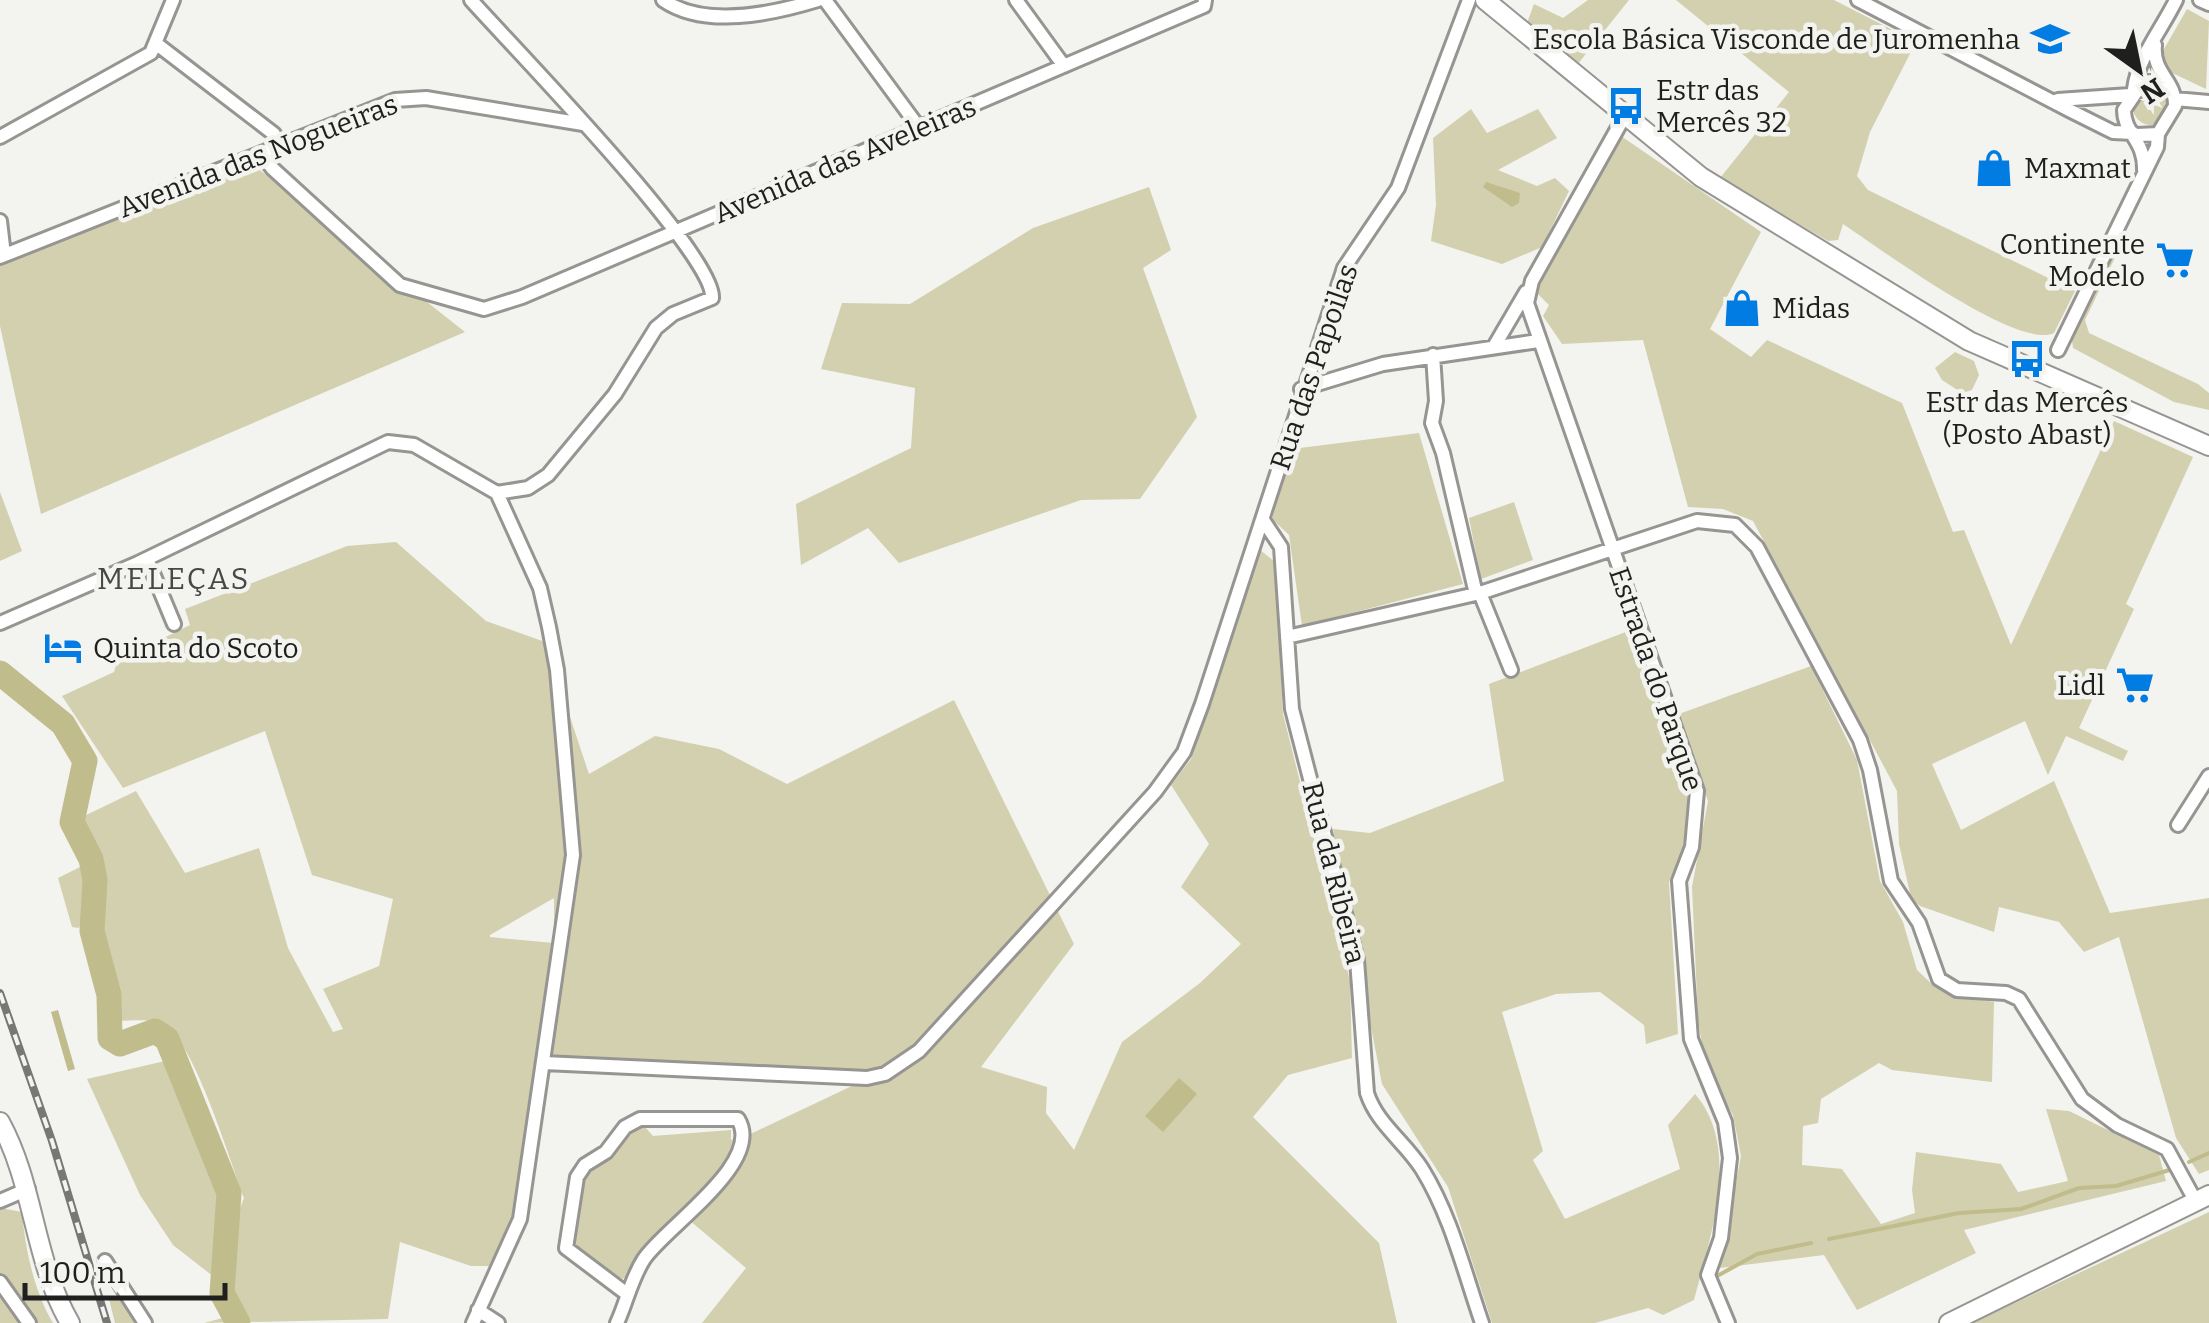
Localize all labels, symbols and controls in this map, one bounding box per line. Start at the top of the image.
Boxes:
school or university icon: Escola Básica Visconde de Juromenha [2029,18,2071,60]
north arrow [2089,20,2189,120]
place label: Escola Básica Visconde de Juromenha [1533,23,2020,56]
text: N [2134,71,2170,110]
place label: Estr das Mercês 32 [1656,74,1787,139]
bus stop icon: Estr das Mercês 32 [1605,85,1647,127]
street label: Avenida das Nogueiras [114,87,402,225]
street label: Avenida das Aveleiras [709,90,981,230]
shop icon: Maxmat [1973,147,2015,189]
place label: Maxmat [2024,152,2131,185]
place label: Continente Modelo [2000,228,2145,293]
supermarket icon: Continente Modelo [2154,239,2196,281]
street label: Rua das Papoilas [1263,260,1365,474]
shop icon: Midas [1721,287,1763,329]
place label: Midas [1772,292,1850,325]
bus stop icon: Estr das Mercês (Posto Abast) [2006,338,2048,380]
place label: Estr das Mercês (Posto Abast) [1925,386,2129,451]
district label: MELEÇAS [97,561,251,597]
street label: Estrada do Parque [1602,563,1710,795]
hotel icon: Quinta do Scoto [42,627,84,669]
place label: Quinta do Scoto [93,632,299,665]
supermarket icon: Lidl [2114,664,2156,706]
place label: Lidl [2057,669,2105,702]
street label: Rua da Ribeira [1295,779,1373,967]
scale bar [25,1238,225,1300]
text: 100 m [40,1255,126,1291]

